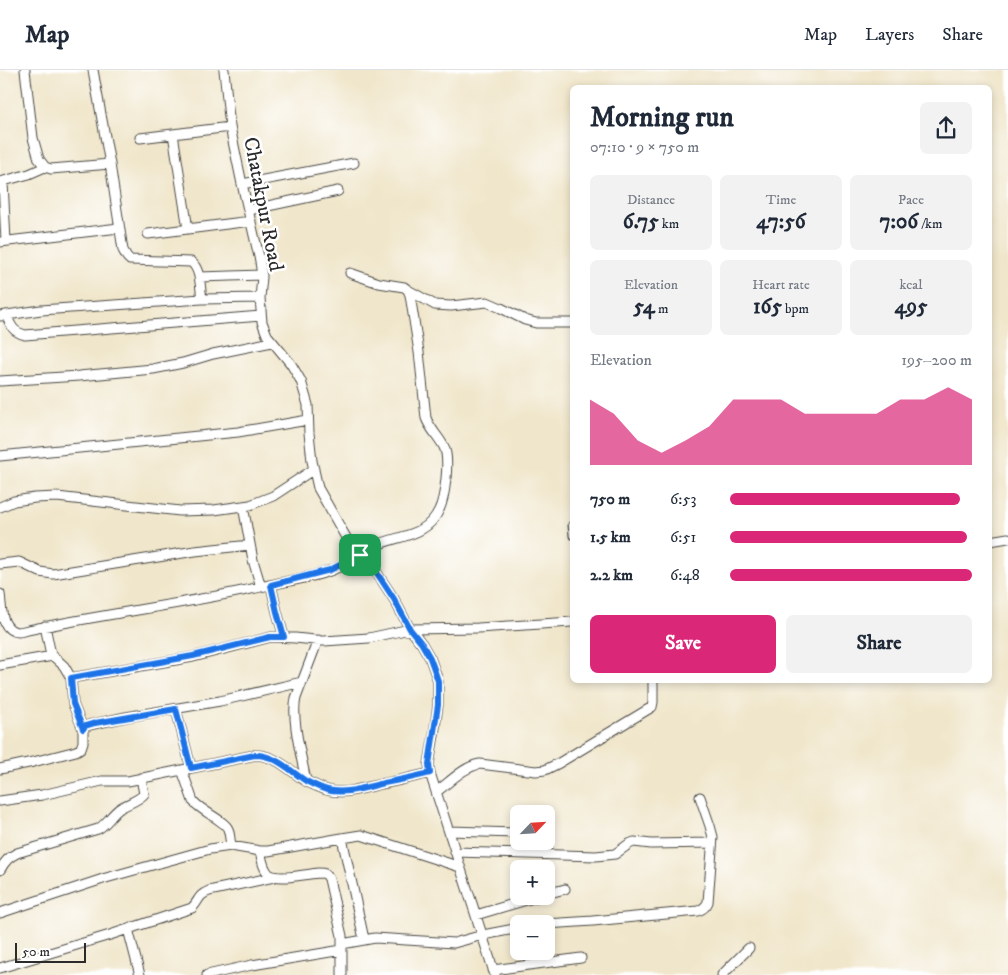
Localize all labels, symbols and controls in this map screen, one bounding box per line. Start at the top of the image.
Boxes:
text: Map [25,20,69,50]
text: Map [804,24,837,46]
text: Layers [865,24,914,46]
text: Share [942,24,983,46]
text: Morning run [590,100,734,135]
button: share [920,102,972,154]
street label: Chatakpur Road [237,135,289,274]
text: 07:10 · 9 × 750 m [590,137,699,157]
text: Distance [627,191,675,209]
text: Time [766,191,796,209]
text: Pace [898,191,924,209]
text: 6.75 [623,209,659,235]
text: 47:56 [756,209,806,235]
text: 7:06 [879,209,918,235]
text: km [659,215,679,233]
text: /km [918,215,943,233]
text: Elevation [624,276,678,294]
text: Heart rate [752,276,810,294]
text: kcal [900,276,922,294]
text: 54 [634,294,655,320]
text: 165 [753,294,782,320]
text: 495 [894,294,928,320]
text: m [655,300,668,318]
text: bpm [782,300,809,318]
text: Elevation [590,350,652,370]
text: 195–200 m [901,350,972,370]
text: 750 m [590,489,630,509]
text: 6:53 [670,489,696,509]
text: 1.5 km [590,527,631,547]
text: 6:51 [670,527,696,547]
pin [339,534,381,576]
icon: arrive [346,541,374,569]
text: 2.2 km [590,565,633,585]
text: 6:48 [670,565,700,585]
button: Save [590,615,776,673]
button: Share [786,615,972,673]
north arrow [510,805,555,850]
map controls [510,805,555,960]
button: + [510,860,555,905]
button: − [510,915,555,960]
scale bar [15,940,86,963]
text: 50 m [22,943,50,961]

